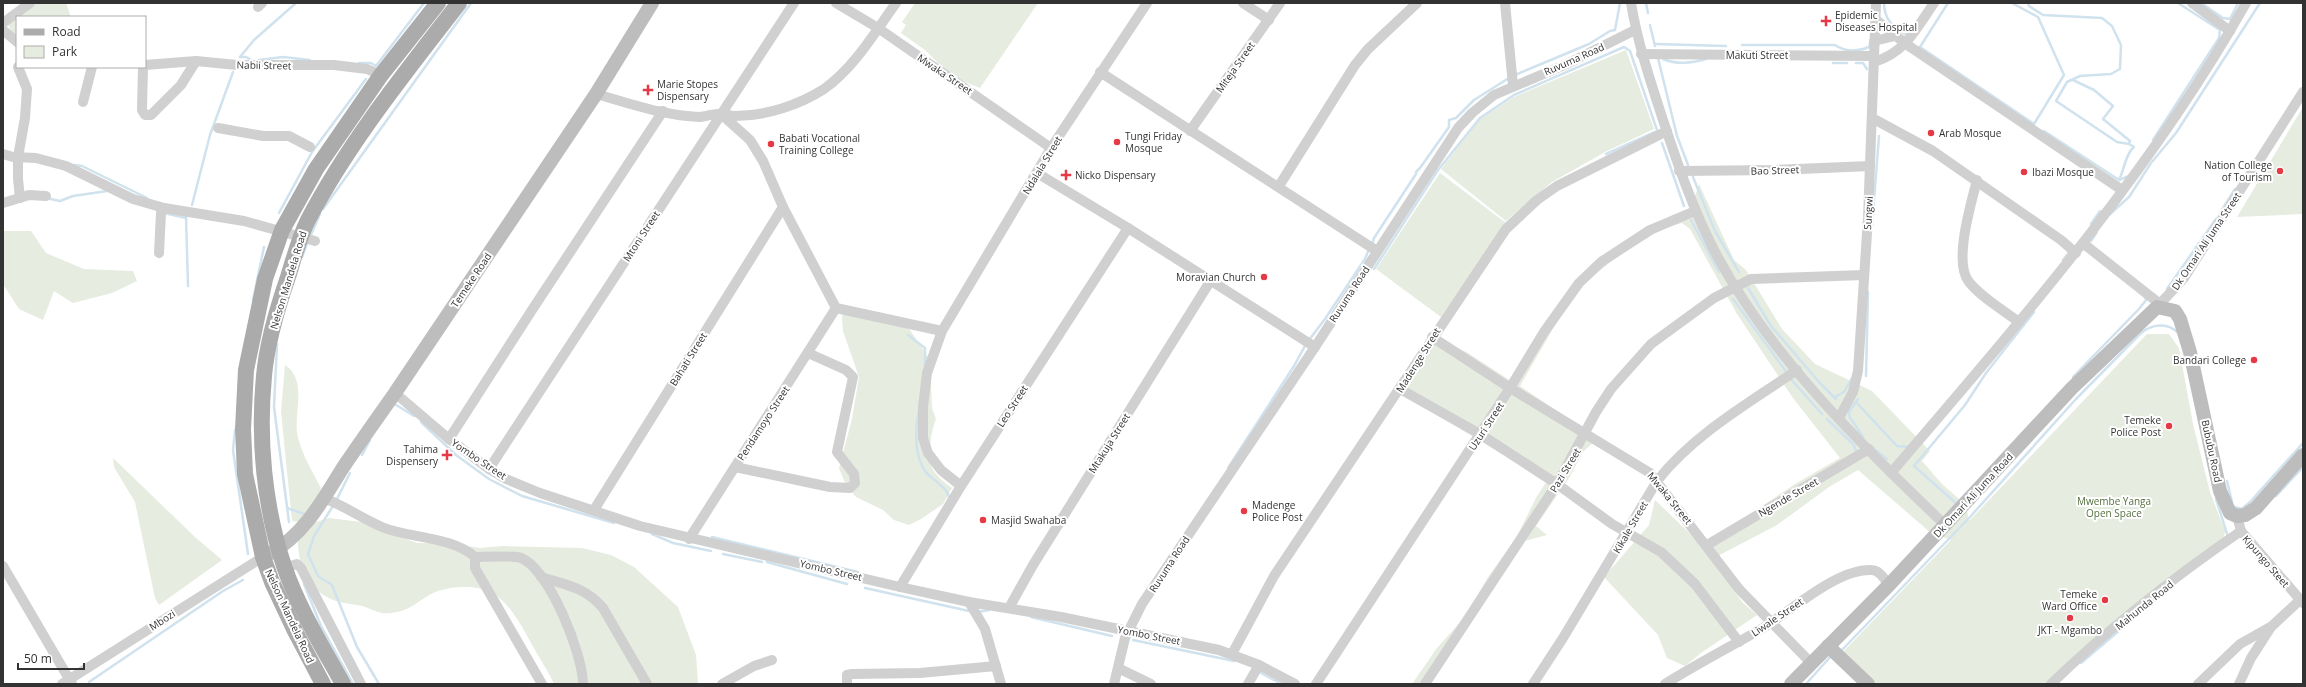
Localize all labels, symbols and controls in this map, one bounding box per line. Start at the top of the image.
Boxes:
place label: Epidemic Diseases Hospital [1835,8,1917,34]
marker: Epidemic Diseases Hospital [1820,15,1832,27]
legend [16,16,146,68]
text: Road [52,23,81,40]
street label: Miteja Street [1212,38,1258,95]
street label: Ruvuma Road [1542,39,1606,79]
text: Park [52,43,78,60]
street label: Makuti Street [1726,48,1789,62]
street label: Mwaka Street [915,50,976,98]
street label: Nabii Street [236,58,292,72]
place label: Marie Stopes Dispensary [657,77,718,103]
marker: Marie Stopes Dispensary [642,84,654,96]
place label: Arab Mosque [1939,126,2002,140]
marker: Arab Mosque [1926,128,1936,138]
place label: Tungi Friday Mosque [1125,129,1183,155]
place label: Babati Vocational Training College [779,131,860,157]
street label: Ndalala Street [1019,133,1065,197]
marker: Tungi Friday Mosque [1112,137,1122,147]
marker: Babati Vocational Training College [766,139,776,149]
place label: Nation College of Tourism [2204,158,2272,184]
street label: Bao Street [1750,162,1800,178]
place label: Ibazi Mosque [2032,165,2094,179]
marker: Nation College of Tourism [2275,166,2285,176]
marker: Ibazi Mosque [2019,167,2029,177]
place label: Nicko Dispensary [1075,168,1157,182]
marker: Nicko Dispensary [1060,169,1072,181]
street label: Dk Omari Ali Juma Street [2168,189,2244,293]
street label: Sungwi [1860,196,1876,230]
street label: Mtoni Street [619,208,663,264]
street label: Nelson Mandela Road [266,229,310,331]
street label: Temeke Road [447,250,495,310]
street label: Ruvuma Road [1326,263,1372,325]
place label: Moravian Church [1176,270,1256,284]
marker: Moravian Church [1259,272,1269,282]
street label: Madenge Street [1392,325,1444,395]
street label: Bahati Street [666,329,710,388]
place label: Bandari College [2173,353,2246,367]
marker: Bandari College [2249,355,2259,365]
street label: Leo Street [993,382,1031,430]
street label: Pendamoyo Street [734,383,793,463]
street label: Uzuri Street [1465,399,1507,453]
street label: Mtakuja Street [1085,410,1133,476]
place label: Temeke Police Post [2111,413,2161,439]
street label: Bububu Road [2199,418,2225,484]
marker: Temeke Police Post [2164,421,2174,431]
street label: Yombo Street [449,435,510,483]
place label: Tahima Dispensery [386,442,439,468]
street label: Pazi Street [1546,445,1584,495]
marker: Tahima Dispensery [441,449,453,461]
street label: Dk Omari Ali Juma Road [1930,450,2016,540]
street label: Mwaka Street [1645,469,1696,527]
street label: Ngende Street [1756,474,1821,520]
park label: Mwembe Yanga Open Space [2077,494,2151,520]
place label: Madenge Police Post [1252,498,1303,524]
street label: Kikale Street [1609,498,1651,556]
marker: Madenge Police Post [1239,506,1249,516]
place label: Masjid Swahaba [991,513,1066,527]
marker: Masjid Swahaba [978,515,988,525]
street label: Kipungo Steet [2239,532,2293,590]
street label: Ruvuma Road [1146,533,1192,595]
street label: Yombo Street [798,556,864,584]
street label: Nelson Mandela Road [262,567,318,665]
street label: Mahunda Road [2112,577,2176,633]
place label: Temeke Ward Office [2042,587,2097,613]
street label: Liwale Street [1748,594,1806,640]
marker: Temeke Ward Office [2100,595,2110,605]
street label: Mbozi [146,606,178,634]
marker: JKT - Mgambo [2065,613,2075,623]
street label: Yombo Street [1116,622,1182,648]
place label: JKT - Mgambo [2037,623,2102,637]
scale bar [18,645,84,671]
text: 50 m [24,650,52,667]

